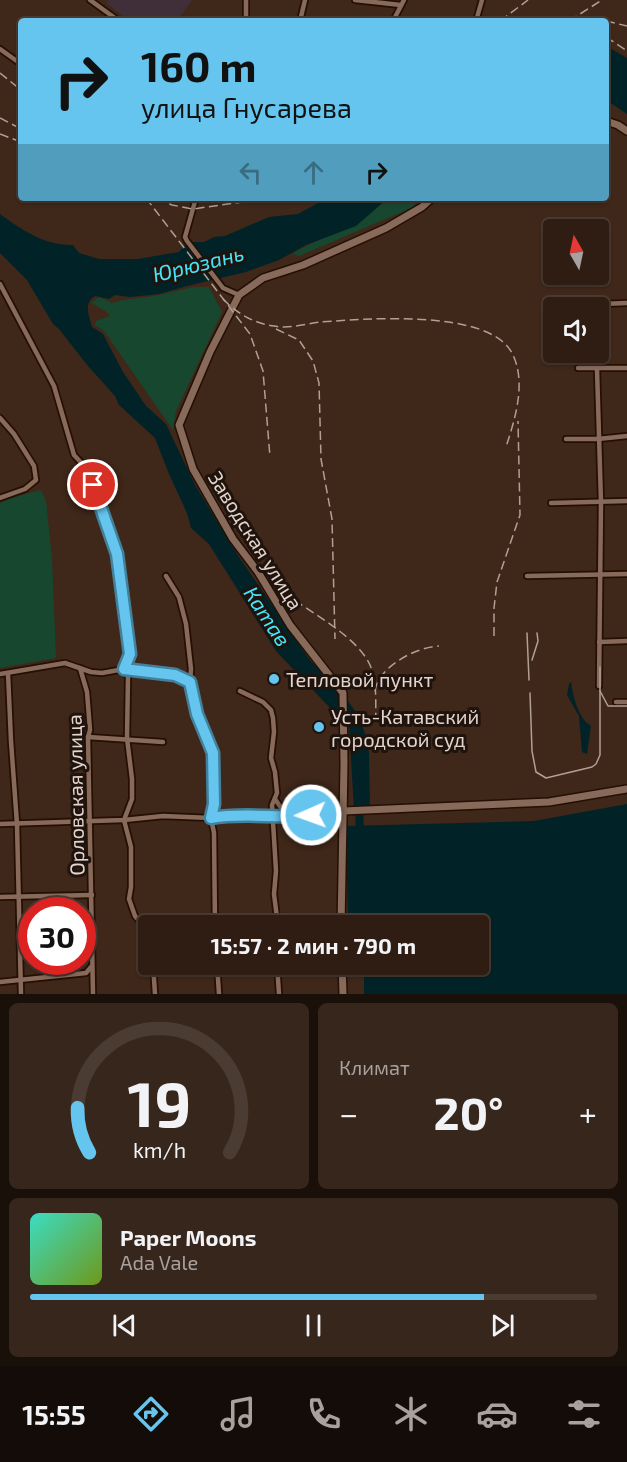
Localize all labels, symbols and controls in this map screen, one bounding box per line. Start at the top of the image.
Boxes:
text: 160 m [141,40,257,90]
icon: right [42,42,120,120]
text: улица Гнусарева [141,91,352,123]
icon: left [234,156,267,189]
icon: ahead [297,156,330,189]
icon: right [360,156,393,189]
north arrow [543,219,609,285]
map controls [543,219,609,363]
water label: Юрюзань [150,240,246,286]
button: sound [543,297,609,363]
pin [67,459,118,510]
street label: Заводская улица [203,466,308,614]
icon: arrive [76,468,109,501]
water label: Катав [239,581,297,651]
place label: Тепловой пункт [286,667,434,692]
marker: Тепловой пункт [267,672,281,686]
place label: Усть-Катавский городской суд [331,704,479,752]
street label: Орловская улица [62,714,89,876]
marker: Усть-Катавский городской суд [312,720,326,734]
position arrow [279,783,343,847]
speed limit sign: 30 [18,897,96,975]
text: 15:57 · 2 мин · 790 m [211,932,416,958]
text: Климат [339,1055,410,1079]
text: 19 [127,1065,191,1140]
text: 20° [434,1085,504,1139]
text: − [339,1093,358,1133]
text: + [579,1093,597,1133]
text: km/h [132,1137,186,1162]
text: Paper Moons [120,1224,256,1250]
text: Ada Vale [120,1250,198,1274]
icon: previous [108,1309,141,1342]
icon: pause [297,1309,330,1342]
icon: next [486,1309,519,1342]
icon: directions [130,1393,172,1435]
icon: music [217,1393,259,1435]
icon: phone [303,1393,345,1435]
icon: climate [390,1393,432,1435]
icon: car [476,1393,518,1435]
icon: filters [563,1393,605,1435]
text: 15:55 [22,1398,86,1430]

